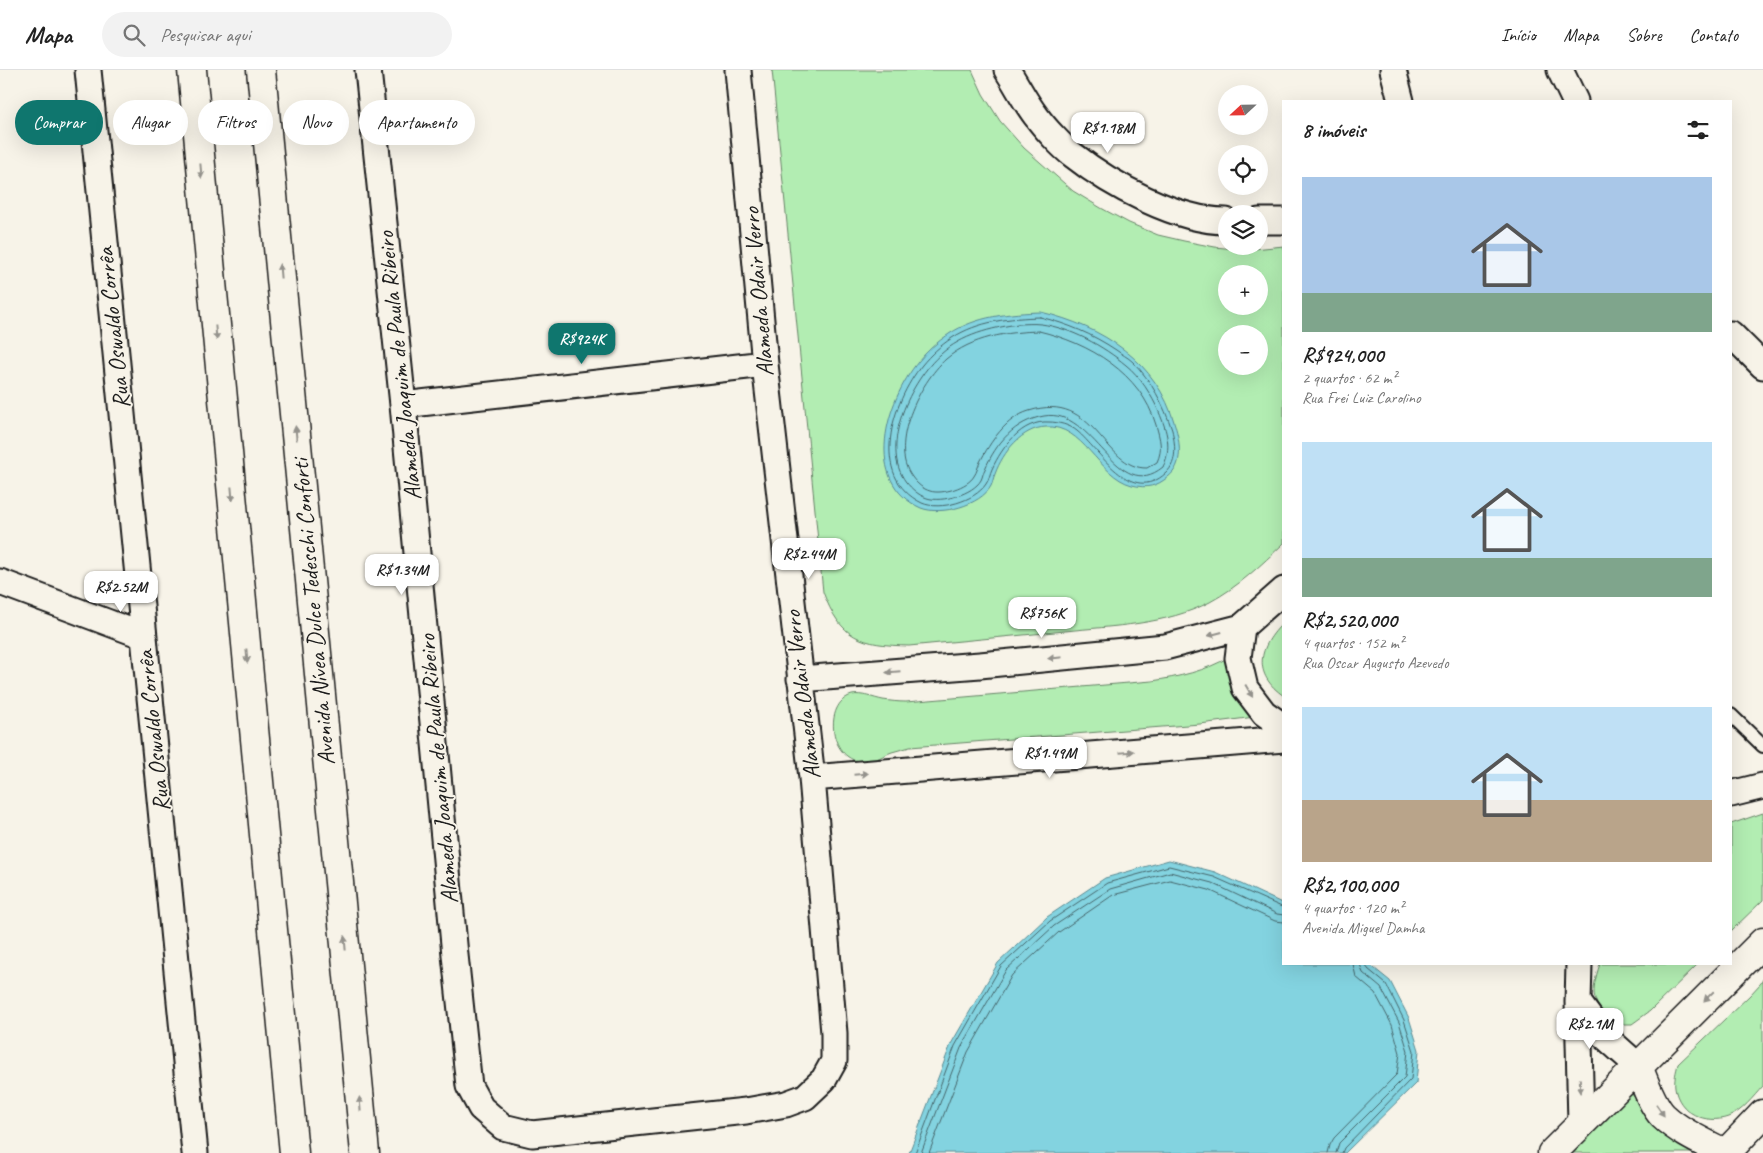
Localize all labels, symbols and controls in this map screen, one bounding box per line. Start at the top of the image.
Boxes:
search box [102,12,452,57]
text: Mapa [25,20,72,50]
icon: search [120,21,148,49]
text: Pesquisar aqui [160,23,251,47]
text: Início [1501,24,1536,46]
text: Mapa [1564,24,1598,46]
text: Sobre [1626,24,1662,46]
text: Contato [1690,24,1738,46]
north arrow [1218,85,1268,135]
map controls [1218,85,1268,375]
chip: Comprar [15,100,103,145]
chip: Alugar [113,100,188,145]
chip: Filtros [198,100,273,145]
chip: Novo [283,100,349,145]
chip: Apartamento [359,100,475,145]
pin: R$1.18M [1062,112,1154,154]
icon: filters [1684,116,1712,144]
text: 8 imóveis [1302,117,1365,143]
text: R$1.18M [1082,118,1134,138]
button: locate [1218,145,1268,195]
one-way arrow [197,163,205,179]
street label: Alameda Odair Verro [736,205,780,378]
button: layers [1218,205,1268,255]
icon: home [1462,210,1552,300]
street label: Alameda Joaquim de Paula Ribeiro [370,229,428,502]
street label: Rua Oswaldo Corrêa [89,244,136,410]
one-way arrow [276,262,284,278]
button: + [1218,265,1268,315]
pin: R$924K [541,322,623,365]
one-way arrow [213,325,221,341]
button: − [1218,325,1268,375]
text: R$924K [559,329,605,349]
text: R$924,000 [1302,342,1383,368]
text: 2 quartos · 62 m² [1302,368,1397,388]
text: Rua Frei Luiz Carolino [1302,388,1421,408]
one-way arrow [292,424,300,440]
street label: Avenida Nívea Dulce Tedeschi Conforti [284,455,341,767]
icon: home [1462,475,1552,565]
one-way arrow [228,487,236,503]
pin: R$2.44M [763,538,855,580]
text: R$2.44M [783,544,835,564]
pin: R$1.34M [356,554,448,596]
text: R$1.34M [376,560,428,580]
pin: R$2.52M [75,570,167,613]
text: R$2.52M [95,577,147,597]
pin: R$756K [1001,596,1083,639]
text: R$756K [1019,603,1065,623]
text: R$2,520,000 [1302,607,1397,633]
street label: Alameda Odair Verro [777,608,827,781]
one-way arrow [1208,630,1223,638]
street label: Alameda Joaquim de Paula Ribeiro [411,632,465,905]
text: 4 quartos · 152 m² [1302,633,1404,653]
street label: Rua Oswaldo Corrêa [129,647,176,813]
one-way arrow [243,648,251,664]
text: Rua Oscar Augusto Azevedo [1302,653,1449,673]
one-way arrow [1047,654,1063,662]
one-way arrow [885,668,901,676]
one-way arrow [1244,685,1253,698]
pin: R$1.49M [1004,736,1096,779]
icon: home [1462,740,1552,830]
text: R$1.49M [1024,743,1076,763]
one-way arrow [1119,748,1135,756]
one-way arrow [853,770,869,778]
text: R$2,100,000 [1302,872,1397,898]
text: 4 quartos · 120 m² [1302,898,1404,918]
text: Avenida Miguel Damha [1302,918,1424,938]
one-way arrow [340,934,348,950]
one-way arrow [1703,989,1715,1001]
pin: R$2.1M [1549,1008,1631,1050]
text: R$2.1M [1567,1014,1613,1034]
one-way arrow [1577,1078,1585,1094]
one-way arrow [356,1096,364,1112]
one-way arrow [1655,1103,1664,1116]

